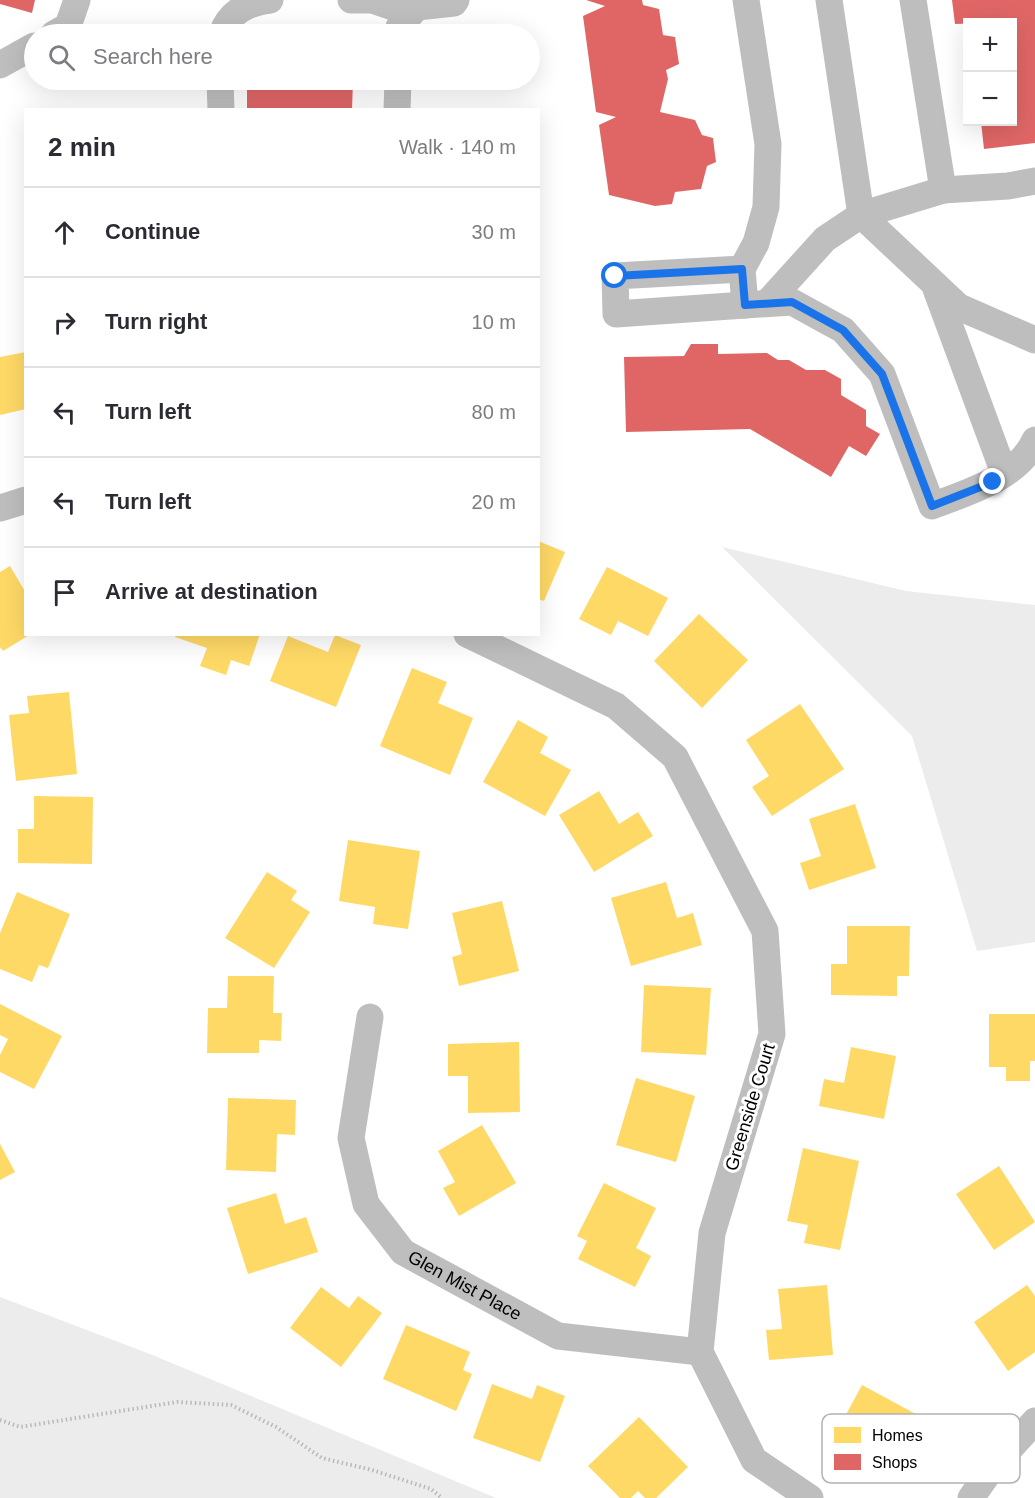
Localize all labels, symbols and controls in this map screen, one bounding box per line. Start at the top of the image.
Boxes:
map controls [963,18,1017,126]
button: + [963,18,1017,72]
search box [24,24,540,90]
icon: search [45,41,78,74]
text: Search here [93,44,213,69]
button: − [963,72,1017,126]
text: 2 min [48,132,116,162]
text: Walk · 140 m [399,136,516,158]
icon: ahead [48,216,81,249]
text: Continue [105,219,200,244]
text: 30 m [472,221,516,243]
route start [601,262,627,288]
icon: right [48,306,81,339]
text: Turn right [105,309,207,334]
text: 10 m [472,311,516,333]
icon: left [48,396,81,429]
text: Turn left [105,399,191,424]
text: 80 m [472,401,516,423]
route end [979,468,1005,494]
icon: left [48,486,81,519]
text: Turn left [105,489,191,514]
text: 20 m [472,491,516,513]
icon: arrive [48,576,81,609]
text: Arrive at destination [105,579,318,604]
street label: Greenside Court [721,1041,779,1173]
street label: Glen Mist Place [405,1247,525,1324]
legend [822,1414,1020,1483]
text: Homes [872,1427,923,1444]
text: Shops [872,1454,917,1471]

